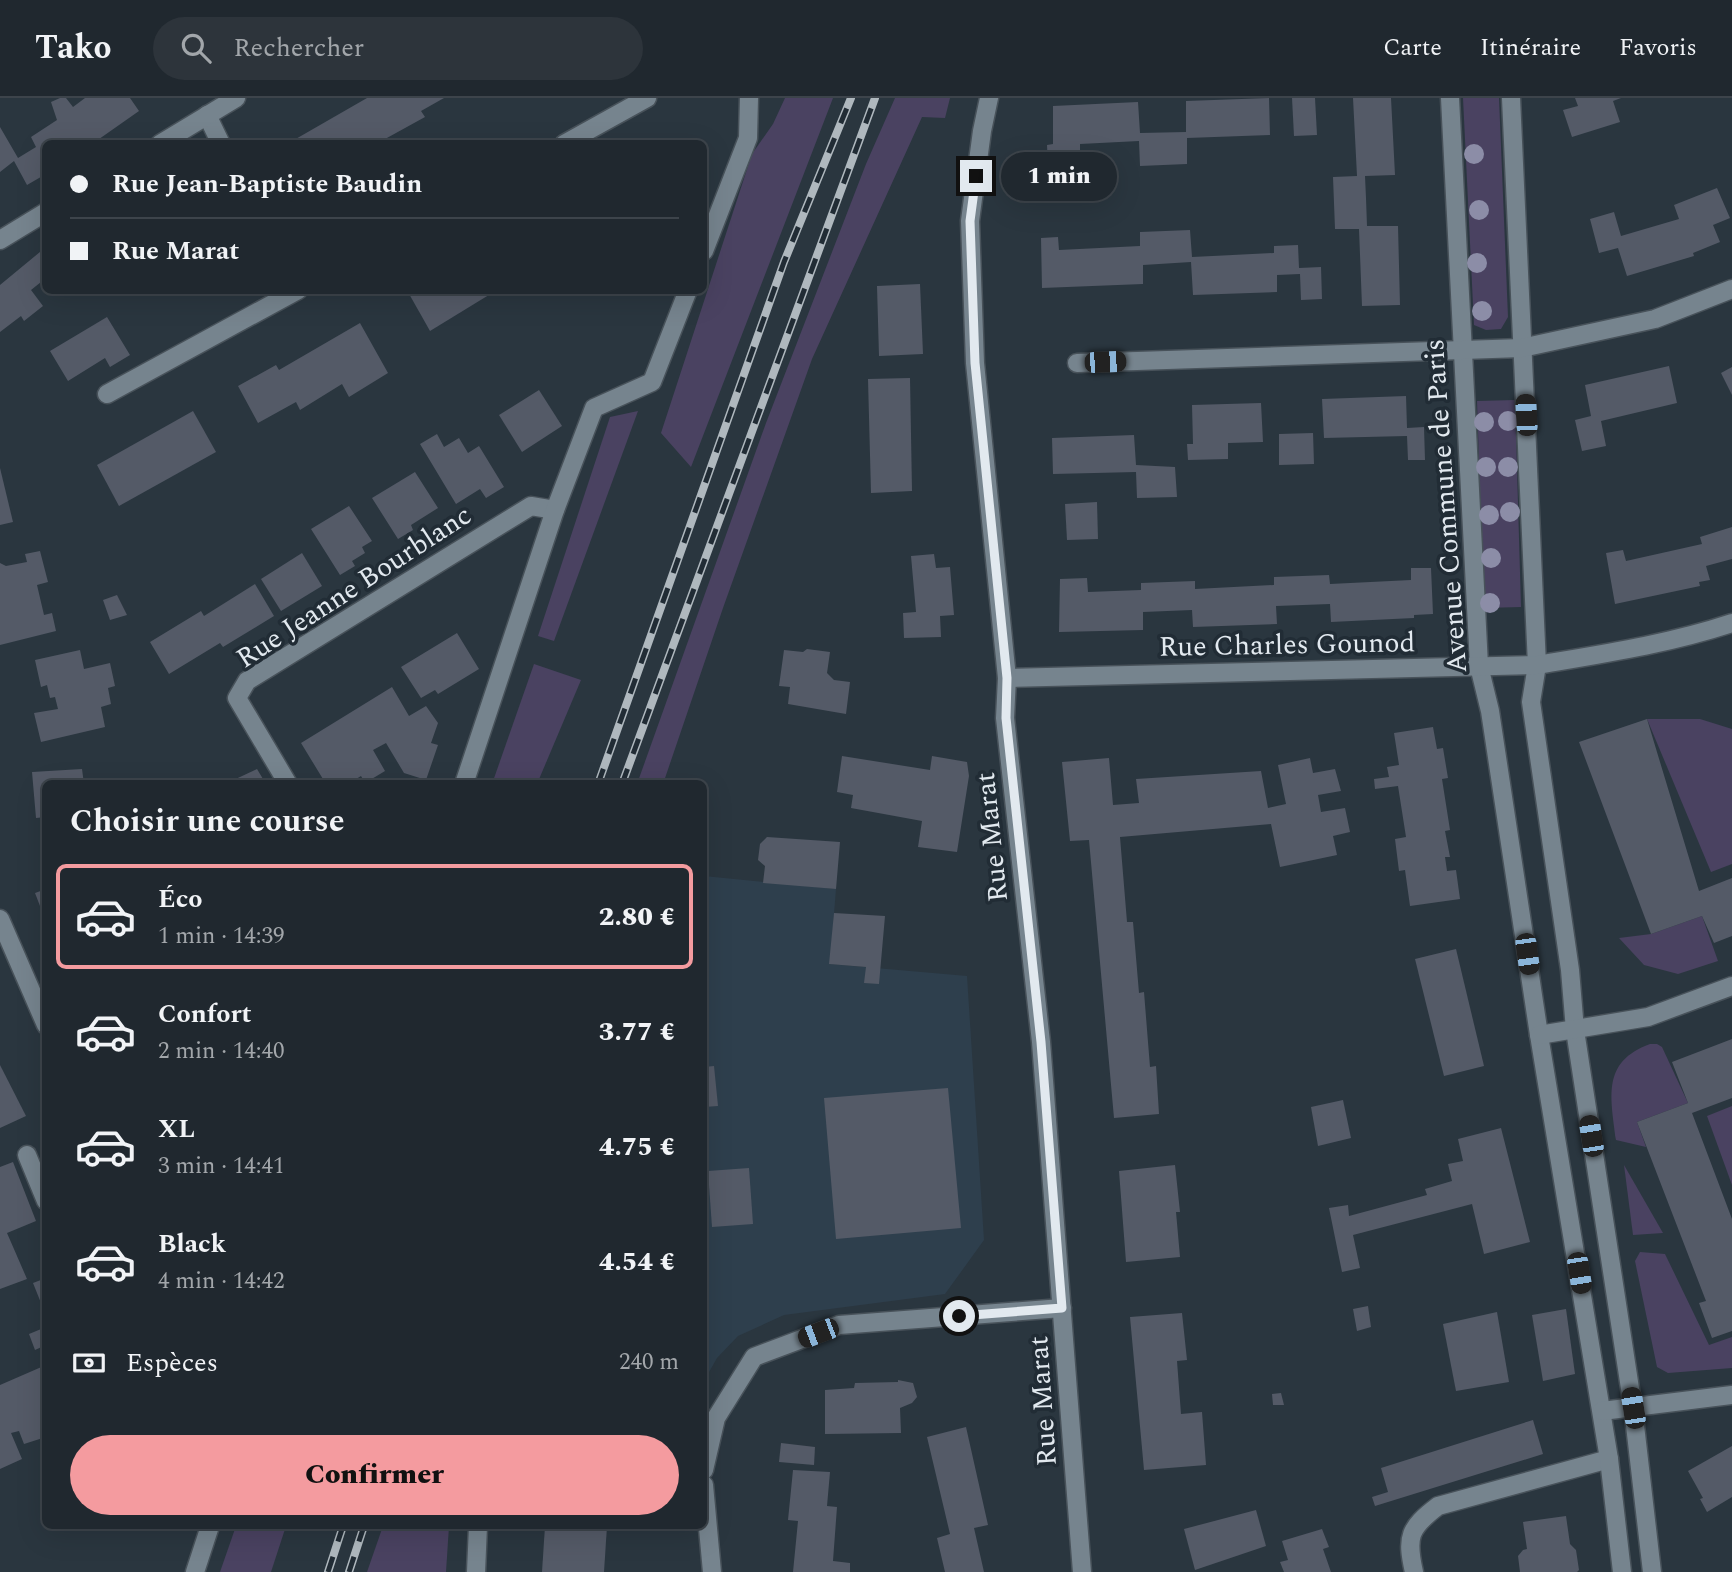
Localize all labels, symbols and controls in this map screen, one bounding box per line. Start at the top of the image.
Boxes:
search box [153,17,643,80]
text: Tako [35,23,111,73]
text: Rechercher [233,28,364,68]
icon: search [177,29,215,67]
text: Carte [1383,30,1442,66]
text: Itinéraire [1480,30,1581,66]
text: Favoris [1619,30,1697,66]
callout: 1 min [1000,152,1116,200]
text: 1 min [1027,159,1091,194]
route end [960,160,992,192]
text: Rue Jean-Baptiste Baudin [112,164,422,204]
text: Rue Marat [112,231,239,271]
street label: Avenue Commune de Paris [1413,338,1479,674]
car [1084,351,1127,373]
car [1515,393,1538,437]
street label: Rue Jeanne Bourblanc [228,494,480,680]
street label: Rue Charles Gounod [1158,621,1416,669]
street label: Rue Marat [964,770,1020,904]
text: Choisir une course [70,797,345,846]
text: Éco [158,879,202,919]
icon: car [74,885,137,948]
text: 2.80 € [599,897,675,937]
text: 1 min · 14:39 [158,919,285,954]
car [1514,932,1541,976]
text: Confort [158,994,252,1034]
icon: car [74,1000,137,1063]
text: 3.77 € [599,1012,675,1052]
text: 2 min · 14:40 [158,1034,285,1069]
text: XL [158,1109,195,1149]
car [1578,1114,1605,1158]
icon: car [74,1115,137,1178]
text: 4.75 € [599,1127,675,1167]
text: 3 min · 14:41 [158,1149,285,1184]
text: Black [158,1224,226,1264]
icon: car [74,1230,137,1293]
text: 4.54 € [599,1242,675,1282]
car [1566,1251,1593,1295]
text: 4 min · 14:42 [158,1264,285,1299]
route start [943,1300,975,1332]
car [795,1316,842,1350]
street label: Rue Marat [1017,1334,1069,1468]
text: Espèces [126,1343,218,1383]
icon: cash [70,1344,108,1382]
text: 240 m [619,1345,679,1380]
car [1620,1386,1647,1430]
button: Confirmer [70,1435,679,1515]

